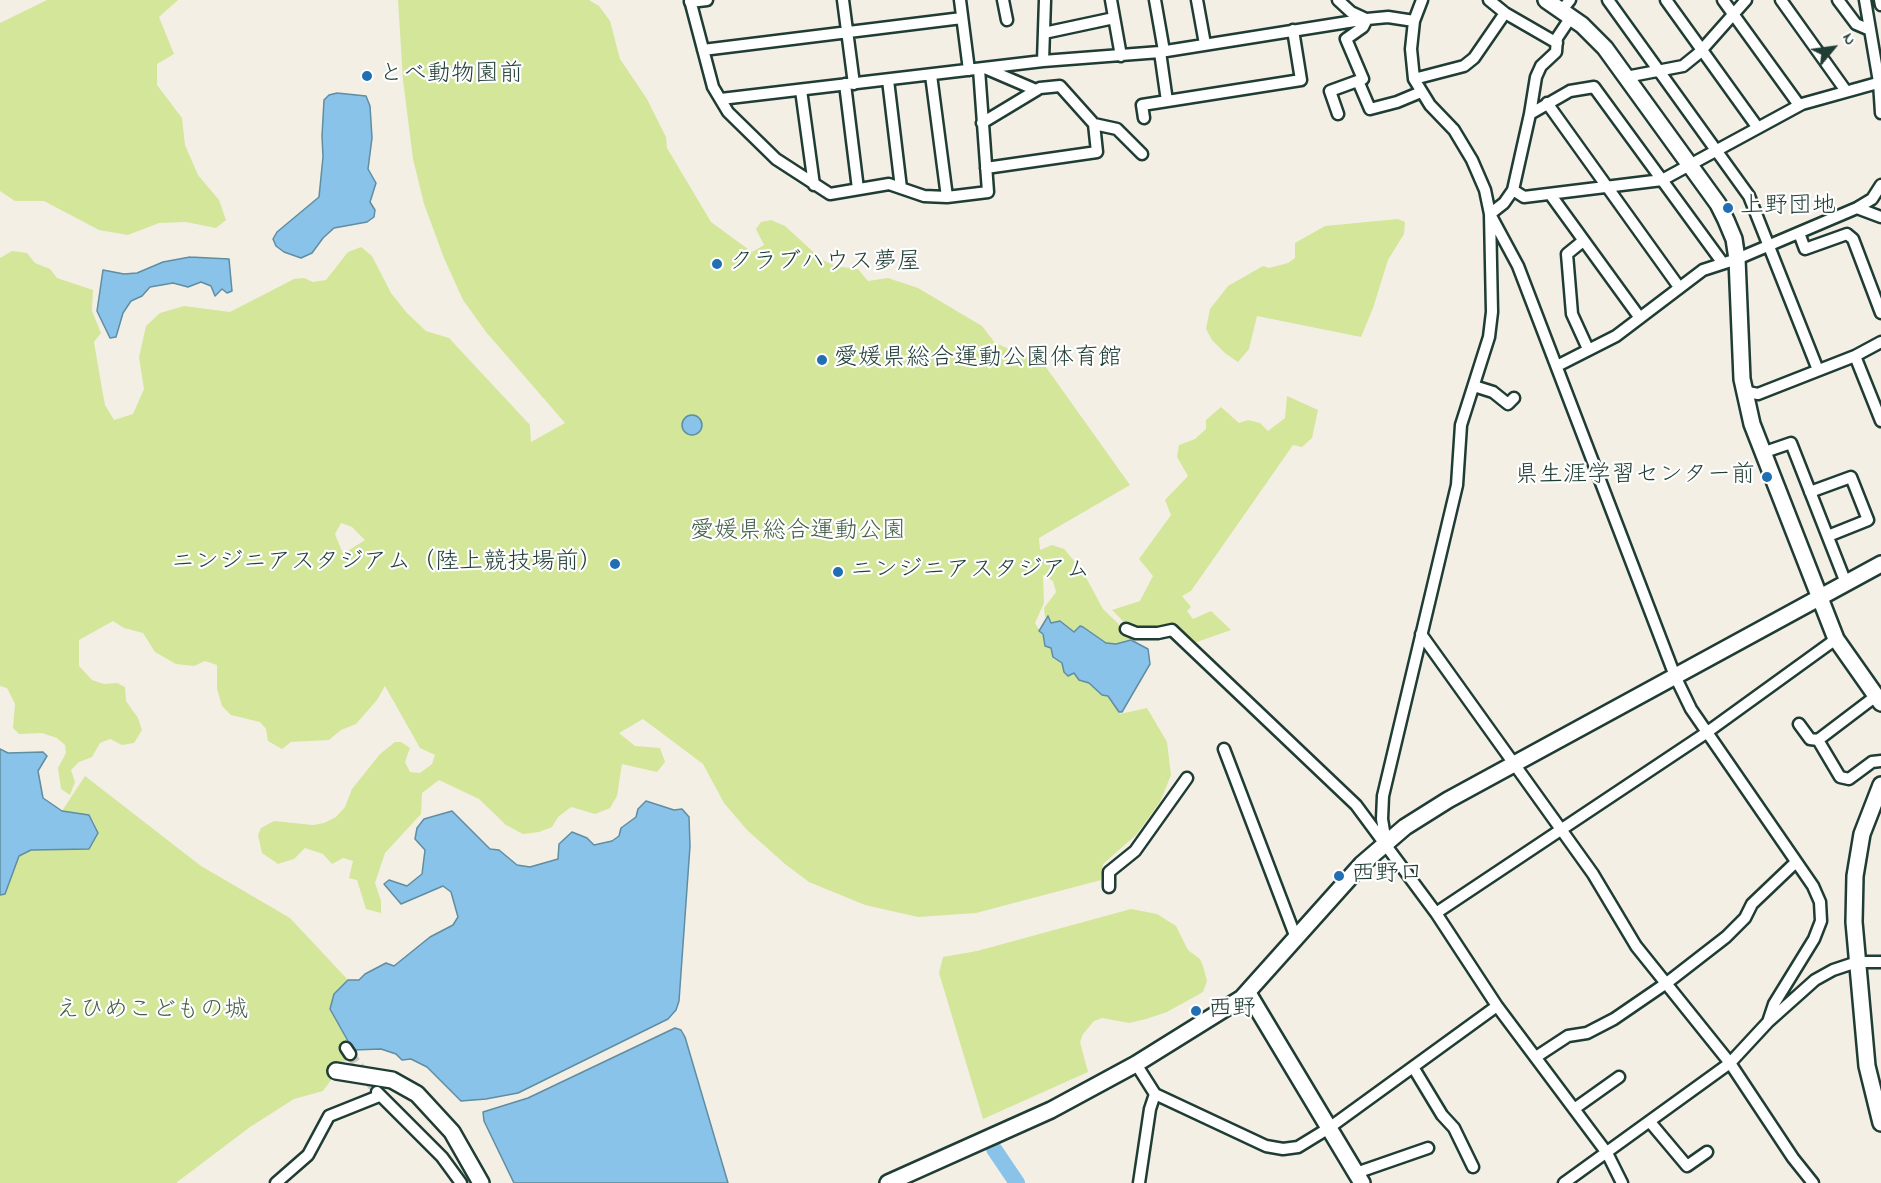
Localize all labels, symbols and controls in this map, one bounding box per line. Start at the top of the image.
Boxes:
north arrow [1803,18,1863,78]
text: N [1836,29,1862,50]
place label: とべ動物園前 [379,62,523,90]
marker: とべ動物園前 [360,69,374,83]
place label: 上野団地 [1740,194,1836,222]
marker: 上野団地 [1721,201,1735,215]
place label: クラブハウス夢屋 [729,250,921,278]
marker: クラブハウス夢屋 [710,257,724,271]
place label: 愛媛県総合運動公園体育館 [834,346,1122,374]
marker: 愛媛県総合運動公園体育館 [815,353,829,367]
place label: 県生涯学習センター前 [1515,463,1755,491]
marker: 県生涯学習センター前 [1760,470,1774,484]
park label: 愛媛県総合運動公園 [690,519,906,547]
place label: ニンジニアスタジアム（陸上競技場前） [171,550,603,578]
marker: ニンジニアスタジアム（陸上競技場前） [608,557,622,571]
place label: ニンジニアスタジアム [850,558,1090,586]
marker: ニンジニアスタジアム [831,565,845,579]
place label: 西野口 [1351,862,1423,890]
marker: 西野口 [1332,869,1346,883]
place label: 西野 [1208,997,1256,1025]
park label: えひめこどもの城 [56,998,248,1026]
marker: 西野 [1189,1004,1203,1018]

